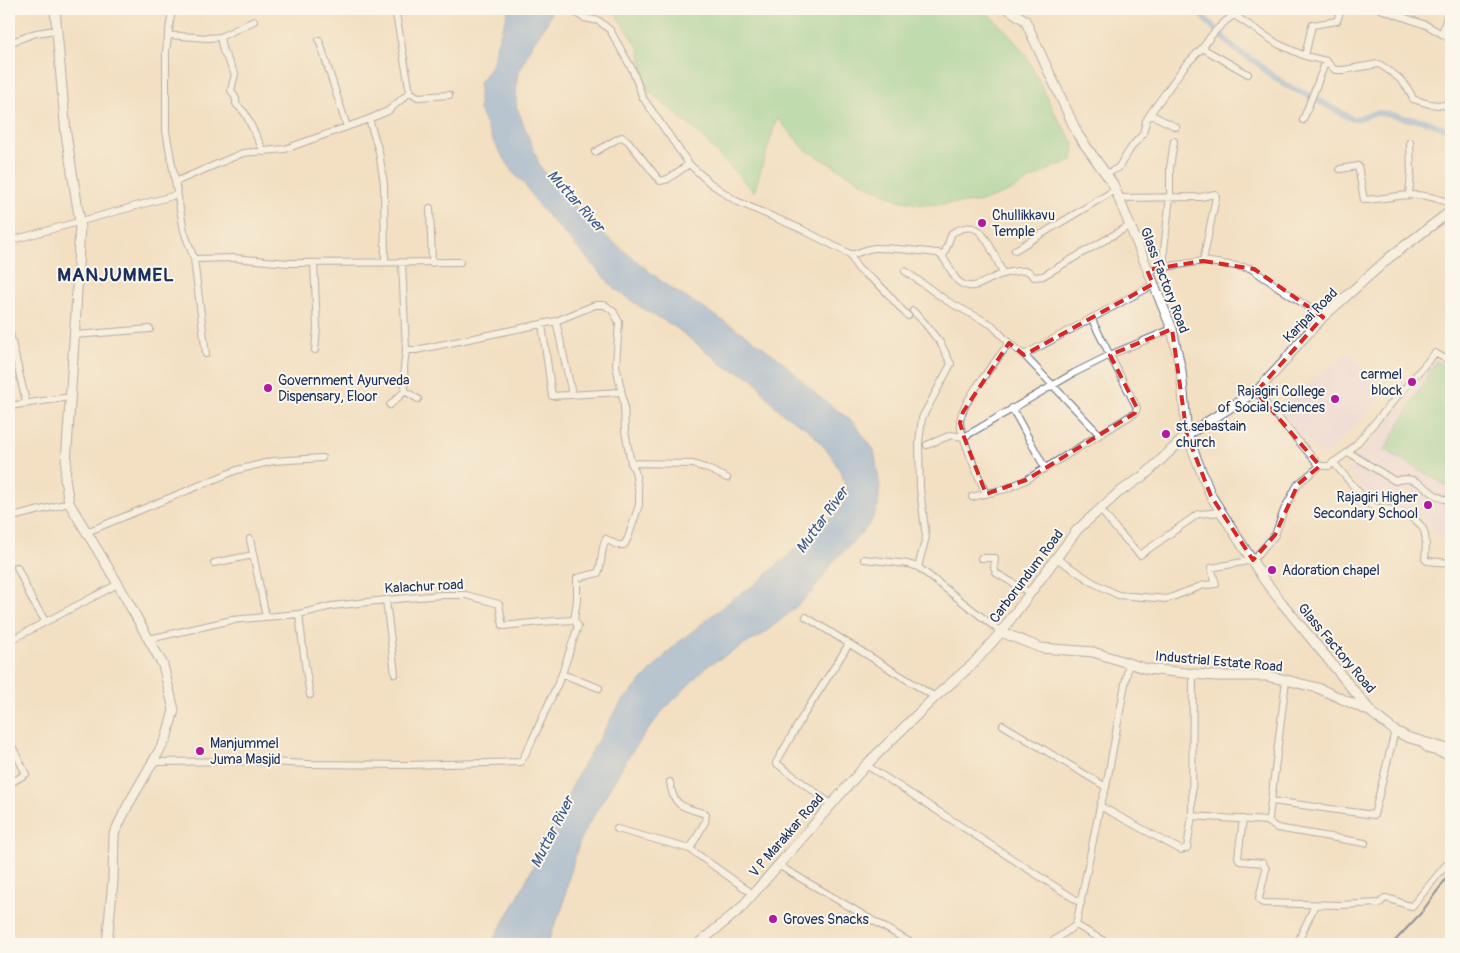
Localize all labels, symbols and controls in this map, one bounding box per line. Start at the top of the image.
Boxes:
water label: Muttar River [543,166,610,238]
place label: Chullikkavu Temple [992,207,1055,240]
marker: Chullikkavu Temple [976,217,988,229]
street label: Glass Factory Road [1137,225,1193,336]
district label: MANJUMMEL [57,263,175,287]
street label: Karipai Road [1280,284,1341,346]
place label: carmel block [1361,366,1402,399]
place label: Government Ayurveda Dispensary, Eloor [278,372,410,405]
marker: carmel block [1406,376,1418,388]
marker: Government Ayurveda Dispensary, Eloor [262,382,274,394]
place label: Rajagiri College of Social Sciences [1218,383,1326,416]
marker: Rajagiri College of Social Sciences [1329,393,1341,405]
place label: st.sebastain church [1176,418,1246,451]
marker: st.sebastain church [1160,428,1172,440]
water label: Muttar River [792,482,854,557]
place label: Rajagiri Higher Secondary School [1313,489,1418,522]
marker: Rajagiri Higher Secondary School [1422,499,1434,511]
street label: Carborundum Road [986,526,1067,626]
place label: Adoration chapel [1282,562,1380,579]
marker: Adoration chapel [1266,564,1278,576]
street label: Kalachur road [384,576,464,597]
street label: Glass Factory Road [1294,600,1379,697]
street label: Industrial Estate Road [1155,647,1284,676]
place label: Manjummel Juma Masjid [210,735,281,768]
marker: Manjummel Juma Masjid [194,745,206,757]
street label: V P Marakkar Road [745,790,827,881]
water label: Muttar River [526,792,579,871]
place label: Groves Snacks [783,911,870,928]
marker: Groves Snacks [767,913,779,925]

